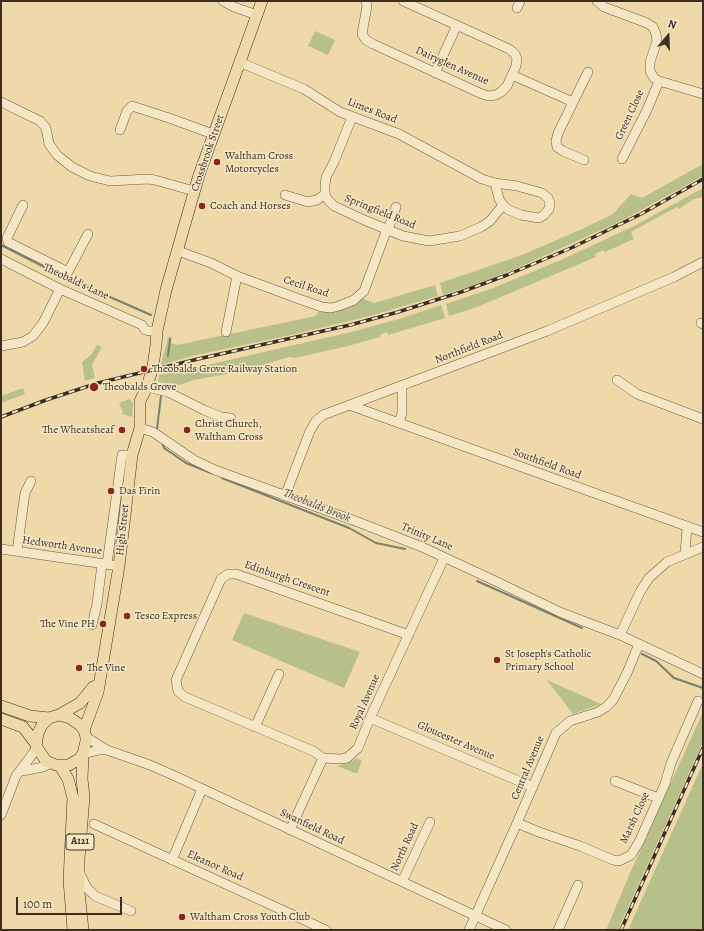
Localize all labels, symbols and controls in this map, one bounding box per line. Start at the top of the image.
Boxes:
north arrow [648,16,688,56]
text: N [666,16,678,33]
street label: Dairyglen Avenue [413,44,491,88]
street label: Green Close [613,88,647,142]
street label: Limes Road [345,95,399,127]
street label: Crossbrook Street [189,113,227,193]
place label: Waltham Cross Motorcycles [225,149,293,175]
marker: Waltham Cross Motorcycles [212,157,222,167]
street label: Springfield Road [343,192,417,232]
place label: Coach and Horses [210,199,291,213]
marker: Coach and Horses [197,201,207,211]
street label: Theobald's Lane [41,261,111,303]
street label: Cecil Road [282,273,330,301]
street label: Northfield Road [433,329,505,367]
place label: Theobalds Grove Railway Station [152,362,297,376]
marker: Theobalds Grove Railway Station [139,364,149,374]
place label: Theobalds Grove [103,380,176,394]
marker: Theobalds Grove [88,381,100,393]
place label: Christ Church, Waltham Cross [195,417,263,443]
place label: The Wheatsheaf [42,423,114,437]
marker: The Wheatsheaf [117,425,127,435]
marker: Christ Church, Waltham Cross [182,425,192,435]
street label: Southfield Road [511,446,583,482]
place label: Das Firin [119,484,160,498]
marker: Das Firin [106,486,116,496]
water label: Theobalds Brook [281,486,353,526]
street label: High Street [114,504,132,556]
street label: Trinity Lane [399,520,455,554]
street label: Hedworth Avenue [21,534,103,558]
street label: Edinburgh Crescent [242,558,332,600]
place label: Tesco Express [135,609,197,623]
marker: Tesco Express [122,611,132,621]
place label: The Vine PH [40,617,95,631]
marker: The Vine PH [98,619,108,629]
place label: St Joseph's Catholic Primary School [505,647,591,673]
marker: St Joseph's Catholic Primary School [492,655,502,665]
place label: The Vine [87,661,125,675]
marker: The Vine [74,663,84,673]
street label: Royal Avenue [347,672,383,732]
street label: Gloucester Avenue [415,719,497,763]
street label: Central Avenue [509,734,547,802]
street label: Marsh Close [617,790,653,846]
street label: Swanfield Road [278,806,346,848]
street label: North Road [388,821,422,873]
road number: A121 [66,834,94,850]
street label: Eleanor Road [185,848,245,884]
scale bar [18,889,124,915]
text: 100 m [23,896,52,912]
place label: Waltham Cross Youth Club [190,910,310,924]
marker: Waltham Cross Youth Club [177,912,187,922]

